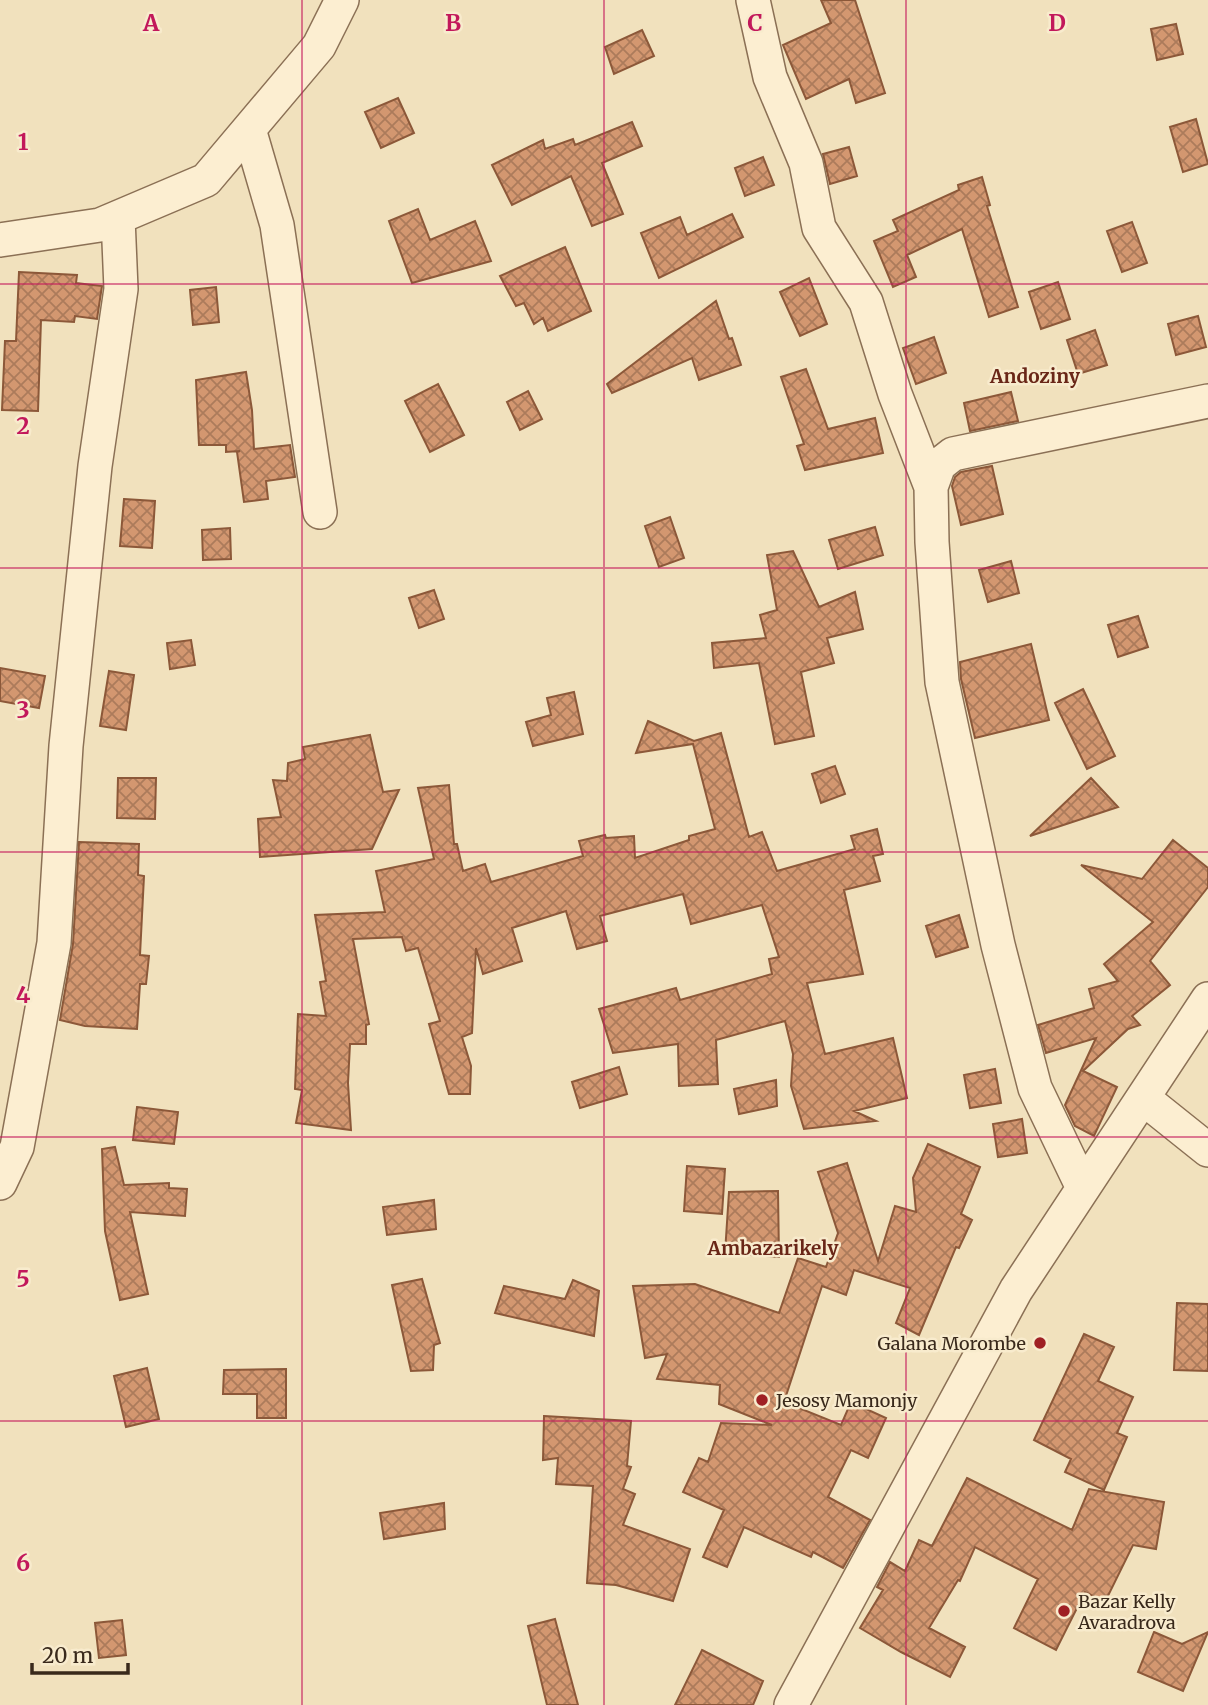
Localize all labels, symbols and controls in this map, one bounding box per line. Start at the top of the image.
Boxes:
text: A [142,8,160,37]
text: B [445,8,461,37]
text: C [747,8,763,37]
text: D [1048,8,1066,37]
text: 1 [18,127,29,156]
district label: Andoziny [989,364,1081,388]
text: 2 [16,411,30,440]
text: 3 [16,695,30,724]
text: 4 [16,980,31,1009]
district label: Ambazarikely [707,1236,839,1260]
text: 5 [16,1264,30,1293]
place label: Galana Morombe [878,1332,1026,1355]
marker: Galana Morombe [1032,1335,1048,1351]
place label: Jesosy Mamonjy [775,1389,918,1412]
marker: Jesosy Mamonjy [754,1392,770,1408]
text: 6 [16,1548,30,1577]
place label: Bazar Kelly Avaradrova [1077,1590,1176,1634]
marker: Bazar Kelly Avaradrova [1056,1603,1072,1619]
scale bar [32,1632,128,1676]
text: 20 m [42,1642,94,1669]

